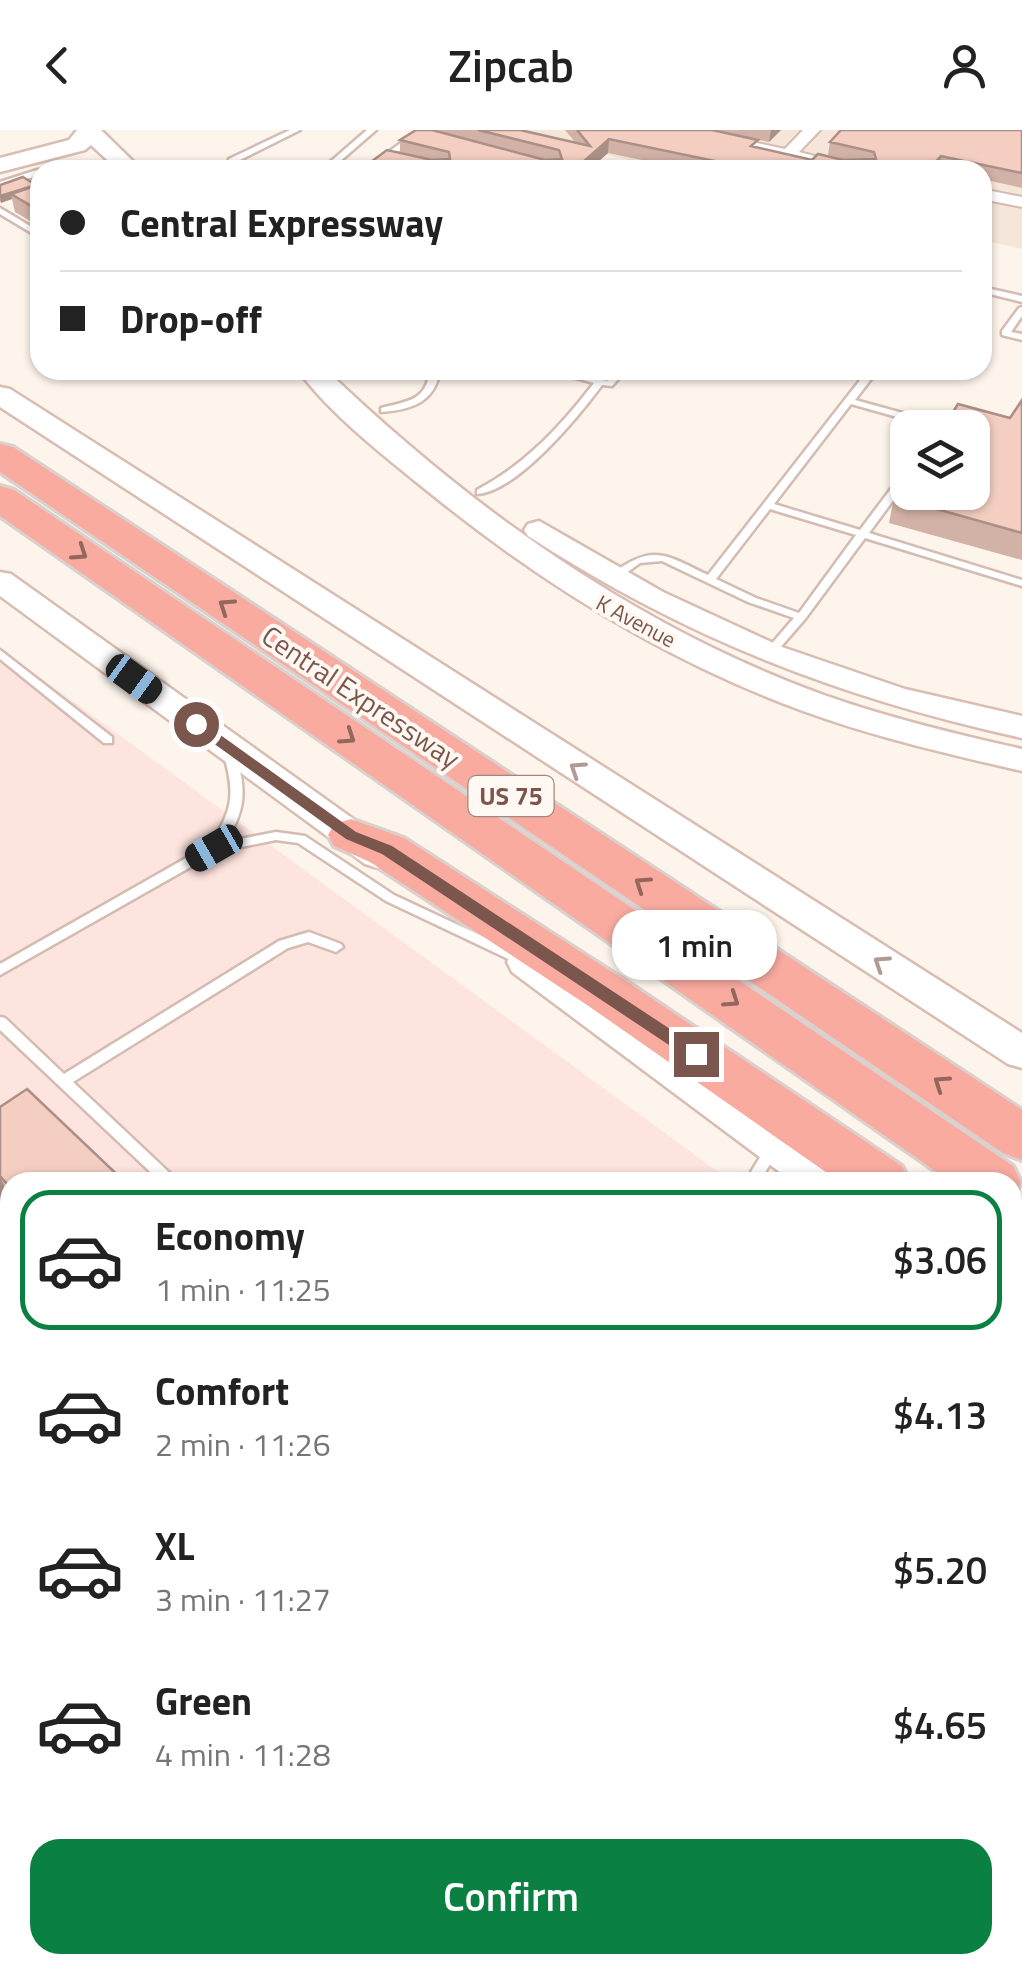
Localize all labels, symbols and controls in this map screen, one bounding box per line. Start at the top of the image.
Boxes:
text: Zipcab [448,31,574,99]
icon: back [30,38,85,93]
icon: person [937,38,992,93]
text: Central Expressway [120,194,443,252]
text: Drop-off [120,290,262,348]
map controls [890,410,990,510]
button: layers [890,410,990,510]
one-way arrow [69,541,88,559]
street label: K Avenue [590,586,682,656]
one-way arrow [218,600,237,618]
street label: Central Expressway [253,614,469,779]
car [101,649,167,709]
route start [174,702,219,747]
one-way arrow [337,725,356,743]
one-way arrow [570,763,588,782]
road number: US 75 [468,776,554,816]
car [181,820,247,876]
one-way arrow [634,877,652,896]
callout: 1 min [614,909,778,979]
text: 1 min [656,921,733,969]
one-way arrow [873,957,891,976]
one-way arrow [721,988,739,1007]
route end [674,1032,719,1077]
one-way arrow [934,1077,952,1096]
text: Economy [155,1207,305,1265]
icon: car [35,1215,125,1305]
text: $3.06 [893,1231,987,1289]
text: 1 min · 11:25 [155,1265,331,1313]
text: Comfort [155,1362,289,1420]
icon: car [35,1370,125,1460]
text: $4.13 [893,1386,987,1444]
text: 2 min · 11:26 [155,1420,331,1468]
text: XL [155,1517,195,1575]
icon: car [35,1525,125,1615]
text: $5.20 [893,1541,987,1599]
text: 3 min · 11:27 [155,1575,331,1623]
text: Green [155,1672,252,1730]
icon: car [35,1680,125,1770]
text: $4.65 [893,1696,987,1754]
text: 4 min · 11:28 [155,1730,331,1778]
button: Confirm [30,1839,992,1954]

